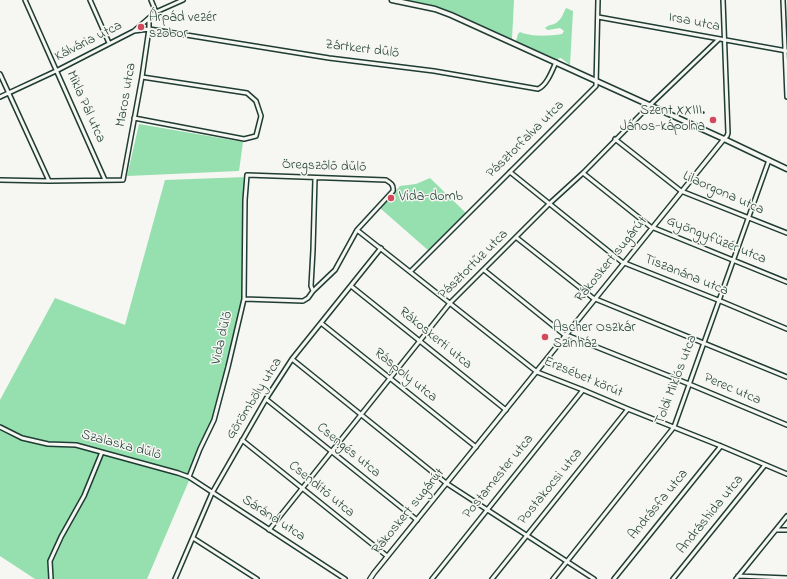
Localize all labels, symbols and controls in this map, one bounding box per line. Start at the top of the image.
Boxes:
street label: Irsa utca [667,10,721,36]
place label: Árpád vezér szobor [149,11,217,44]
street label: Kálvária utca [53,18,125,66]
marker: Árpád vezér szobor [136,22,146,32]
street label: Zártkert dűlő [324,37,400,63]
street label: Maros utca [113,62,141,128]
street label: Mikla Pál utca [62,68,108,146]
street label: Pásztorfalva utca [484,98,568,182]
place label: Szent XXIII. János-kápolna [620,104,705,136]
marker: Szent XXIII. János-kápolna [708,115,718,125]
street label: Öregszőlő dűlő [281,157,367,177]
street label: Lilaorgona utca [680,169,766,219]
place label: Vida-domb [399,190,463,206]
marker: Vida-domb [386,193,396,203]
street label: Gyöngyfüzér utca [664,213,768,269]
street label: Rákoskert sugárút [572,214,652,306]
street label: Pásztortűz utca [435,226,513,304]
street label: Tiszanána utca [641,251,731,301]
street label: Rákoskerti utca [395,304,475,374]
street label: Vida dűlő [209,310,237,366]
place label: Ascher Oszkár Színház [553,321,635,354]
marker: Ascher Oszkár Színház [540,332,550,342]
street label: Toldi Miklós utca [652,333,702,427]
street label: Ráspoly utca [370,345,440,407]
street label: Erzsébet körút [541,354,625,402]
street label: Görömböly utca [223,355,287,443]
street label: Perec utca [701,370,763,410]
street label: Csengés utca [313,420,383,482]
street label: Szalaska dűlő [79,427,163,465]
street label: Postamester utca [460,432,538,522]
street label: Postakocsi utca [515,446,587,528]
street label: Csendítő utca [285,458,357,522]
street label: Rákoskert sugárút [369,466,449,558]
street label: Andrásfa utca [625,466,693,544]
street label: Andráshida utca [674,472,748,558]
street label: Sáránd utca [238,492,308,546]

